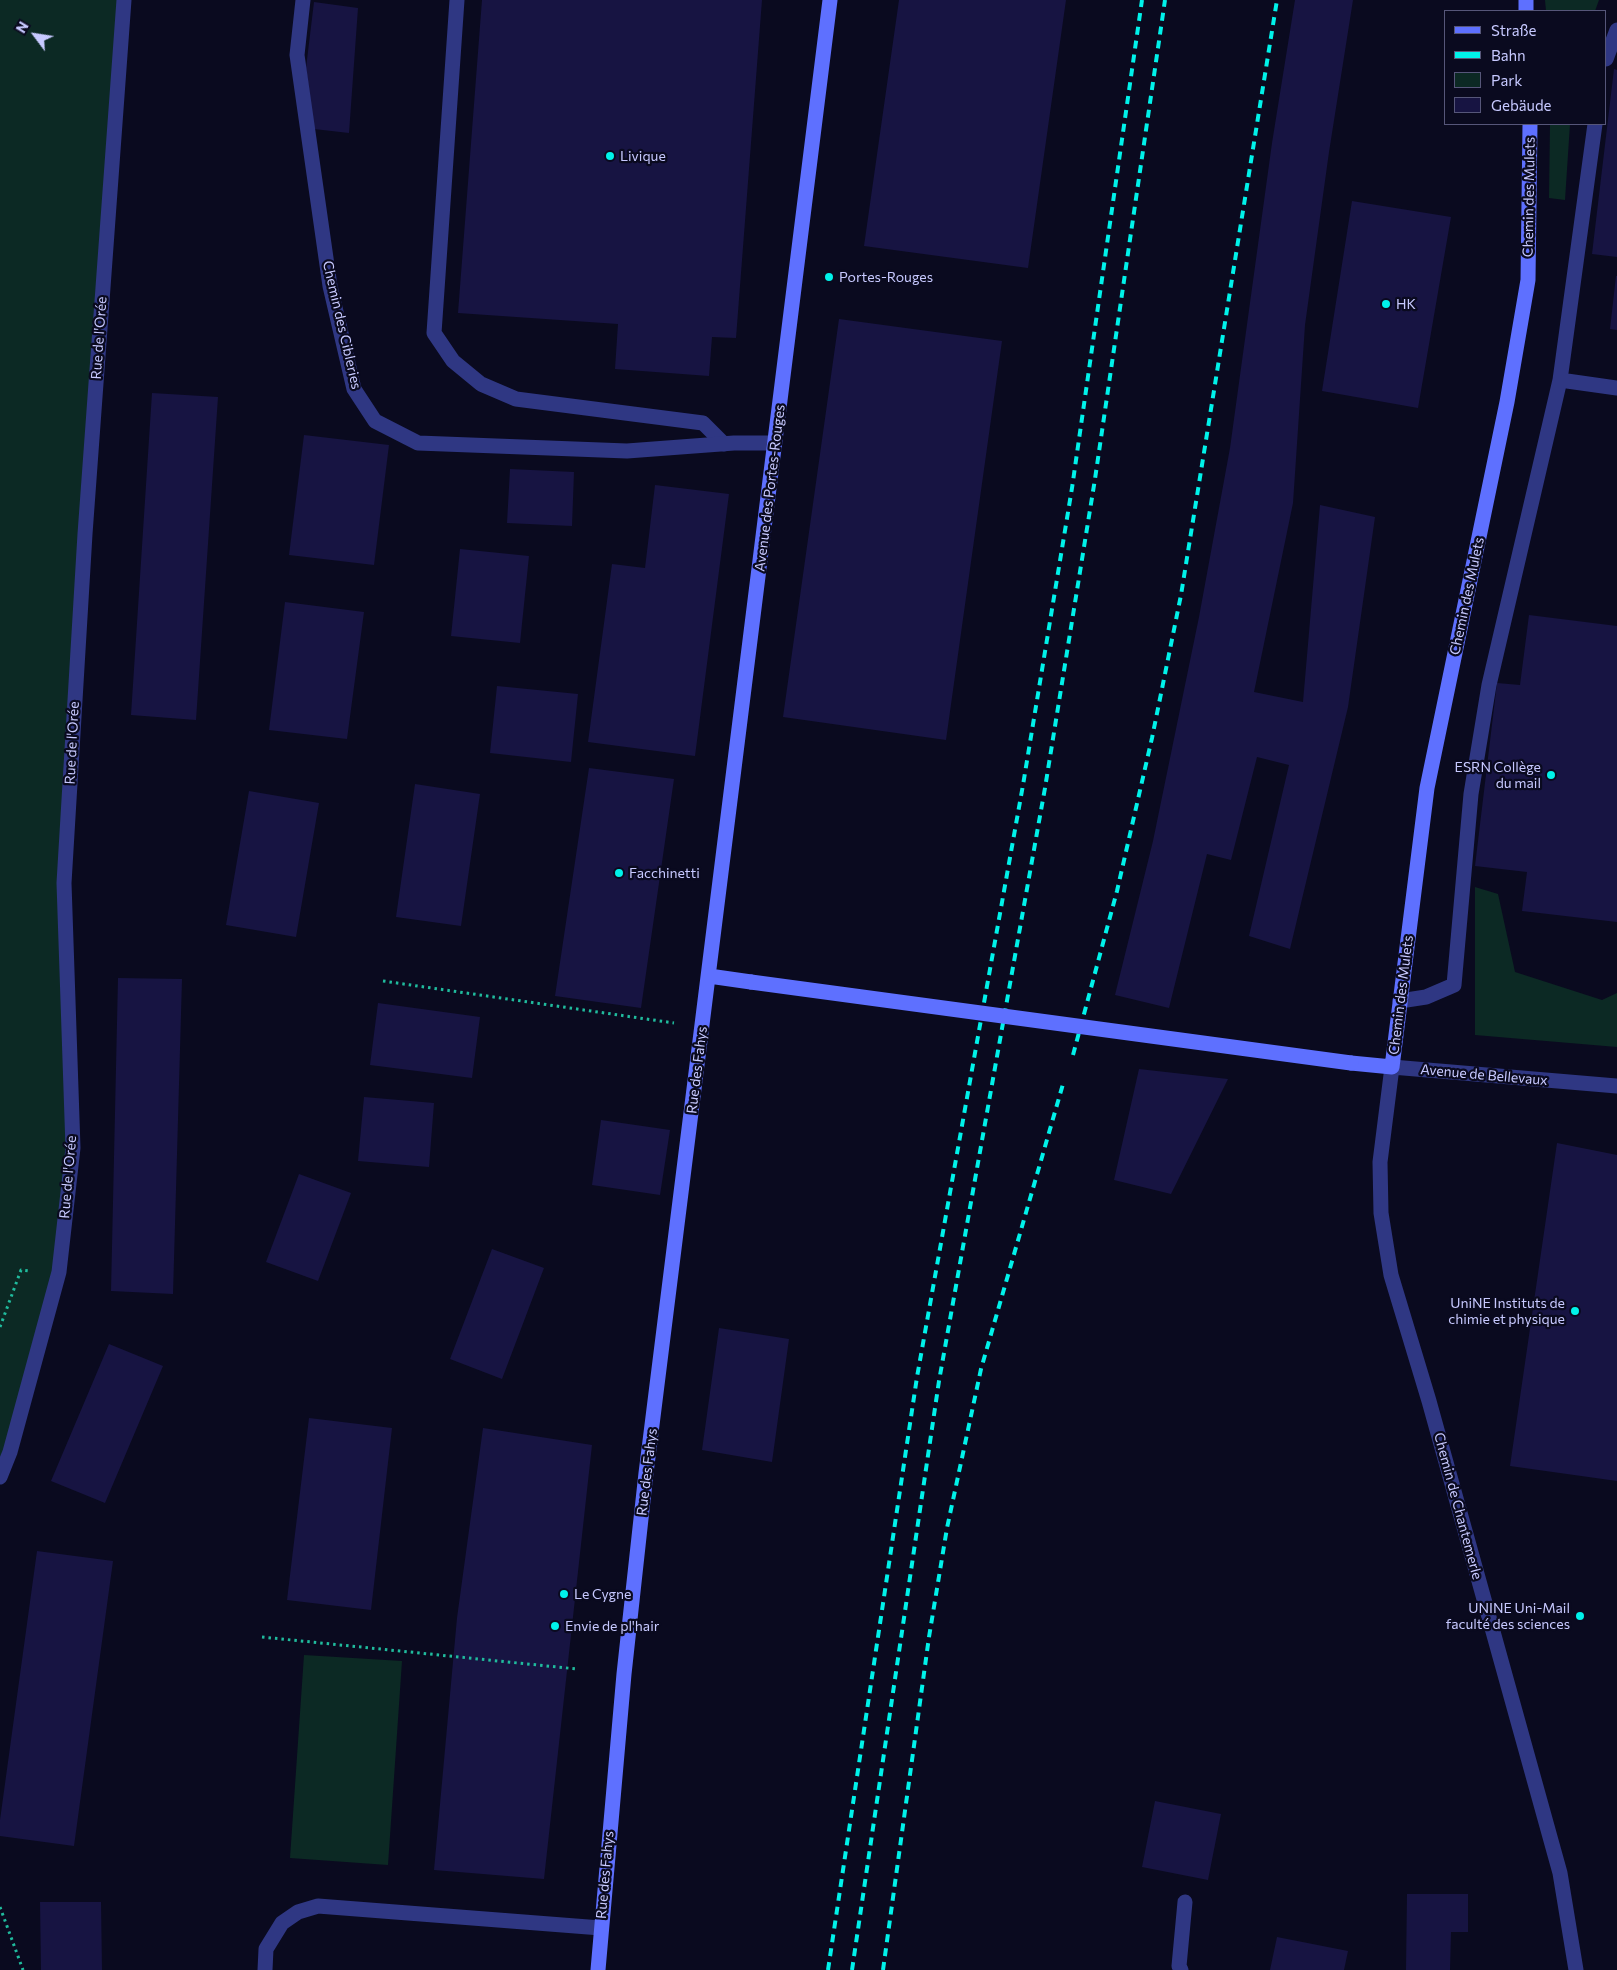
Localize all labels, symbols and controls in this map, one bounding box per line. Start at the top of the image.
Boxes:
north arrow [10,10,60,60]
legend [1444,10,1607,125]
text: N [12,18,32,36]
text: Straße [1491,21,1537,39]
text: Bahn [1491,46,1526,64]
text: Park [1491,71,1522,89]
text: Gebäude [1491,96,1552,114]
street label: Chemin des Mulets [1520,137,1538,257]
place label: Livique [620,148,666,164]
marker: Livique [604,150,616,162]
street label: Chemin des Cibleries [319,259,365,391]
place label: Portes-Rouges [839,269,933,285]
marker: Portes-Rouges [823,271,835,283]
street label: Rue de l'Orée [88,296,110,380]
place label: HK [1396,296,1416,312]
marker: HK [1380,298,1392,310]
street label: Avenue des Portes-Rouges [751,404,789,572]
street label: Chemin des Mulets [1446,535,1488,657]
street label: Rue de l'Orée [61,701,83,785]
place label: ESRN Collège du mail [1455,759,1541,792]
marker: ESRN Collège du mail [1545,769,1557,781]
place label: Facchinetti [629,865,700,881]
marker: Facchinetti [613,867,625,879]
street label: Chemin des Mulets [1385,934,1417,1056]
street label: Rue des Fahys [683,1025,711,1115]
street label: Avenue de Bellevaux [1420,1061,1548,1089]
street label: Rue de l'Orée [56,1135,80,1219]
place label: UniNE Instituts de chimie et physique [1448,1295,1565,1328]
marker: UniNE Instituts de chimie et physique [1569,1305,1581,1317]
street label: Rue des Fahys [633,1427,661,1517]
street label: Chemin de Chantemerle [1430,1431,1486,1581]
place label: Le Cygne [574,1586,631,1602]
marker: Le Cygne [558,1588,570,1600]
place label: UNINE Uni-Mail faculté des sciences [1446,1600,1570,1632]
marker: UNINE Uni-Mail faculté des sciences [1574,1610,1586,1622]
place label: Envie de pl'hair [565,1618,659,1634]
marker: Envie de pl'hair [549,1620,561,1632]
street label: Rue des Fahys [593,1830,617,1920]

